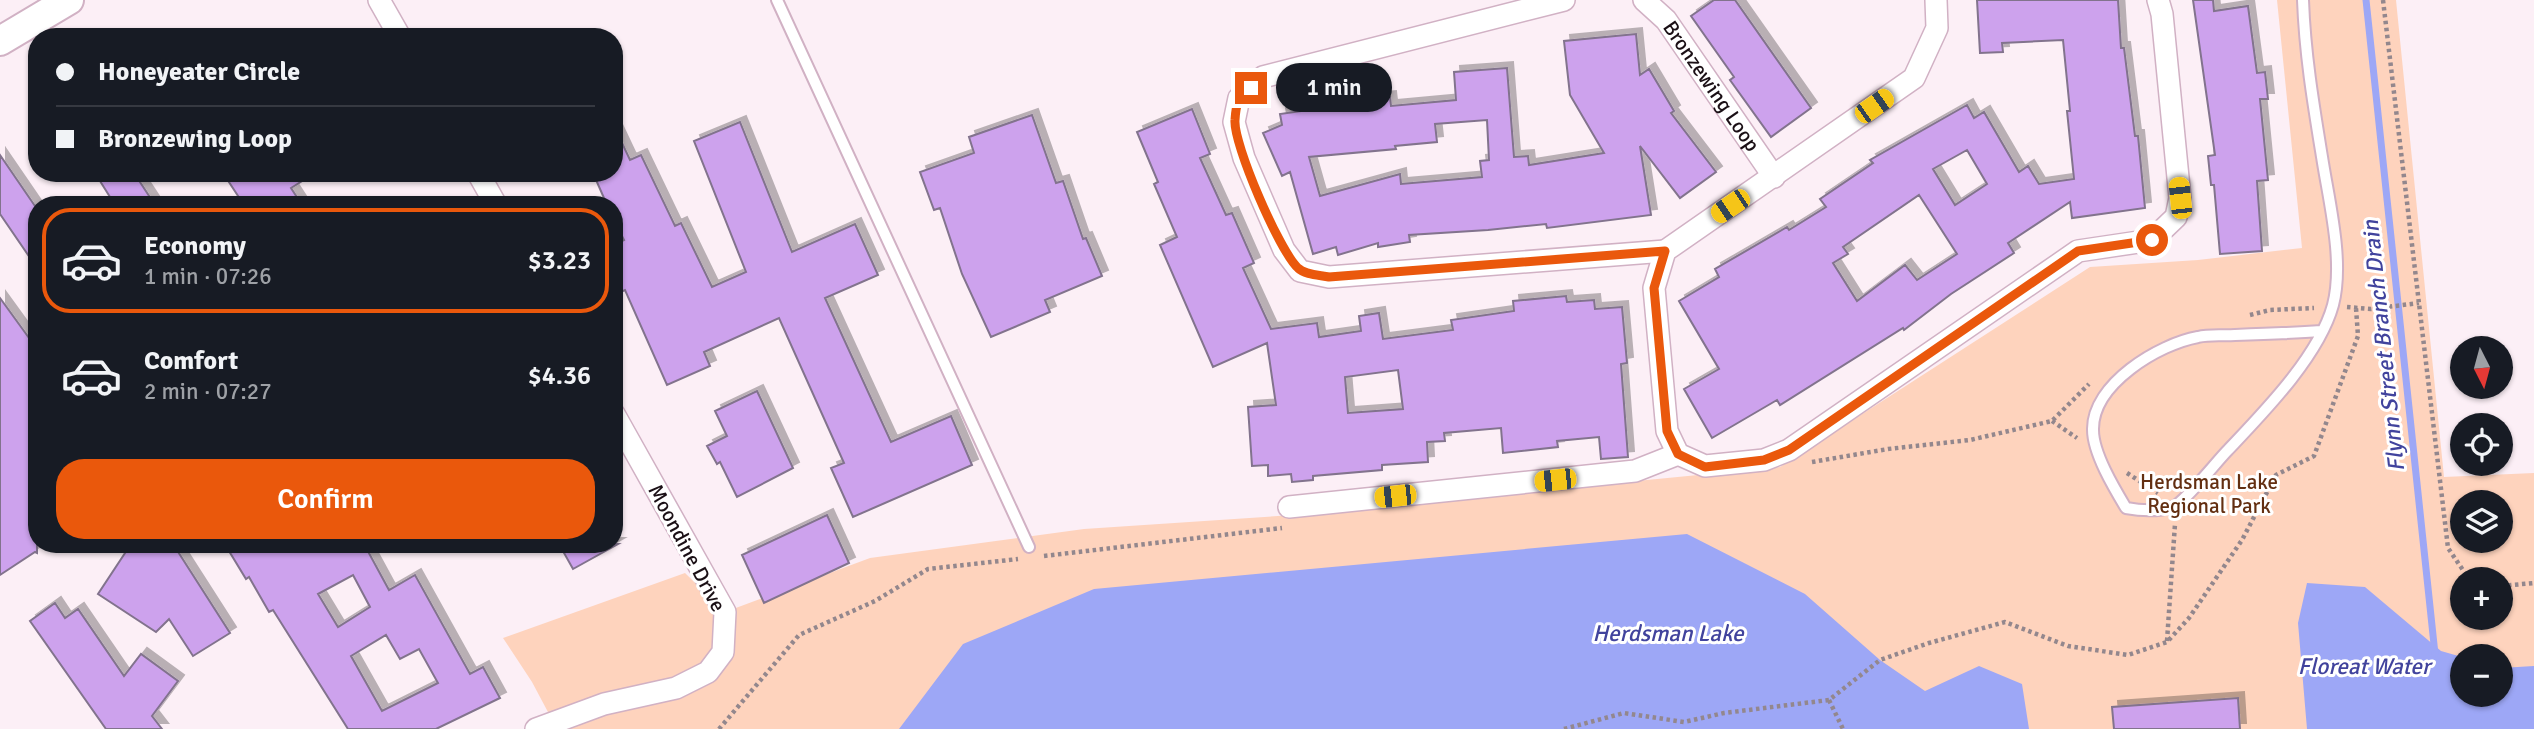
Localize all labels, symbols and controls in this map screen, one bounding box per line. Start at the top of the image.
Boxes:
street label: Bronzewing Loop [1657,16,1766,157]
text: Honeyeater Circle [98,56,300,88]
callout: 1 min [1276,64,1391,112]
route end [1235,72,1267,104]
text: 1 min [1306,73,1362,102]
car [1851,85,1898,127]
text: Bronzewing Loop [98,123,292,155]
car [2168,176,2193,220]
car [1707,186,1754,226]
water label: Flynn Street Branch Drain [2356,217,2411,473]
route start [2136,224,2168,256]
icon: car [60,229,123,292]
text: Economy [144,230,246,262]
text: $3.23 [528,245,591,277]
text: 1 min · 07:26 [144,262,272,291]
north arrow [2450,336,2513,399]
map controls [2450,336,2513,707]
icon: car [60,344,123,407]
text: Comfort [144,345,238,377]
text: $4.36 [528,360,591,392]
text: 2 min · 07:27 [144,377,272,406]
button: locate [2450,413,2513,476]
button: Confirm [56,459,595,539]
car [1534,467,1577,493]
park label: Herdsman Lake Regional Park [2140,469,2278,519]
street label: Moondine Drive [643,480,731,616]
car [1374,483,1417,509]
button: layers [2450,490,2513,553]
button: + [2450,567,2513,630]
water label: Herdsman Lake [1592,619,1745,648]
button: − [2450,644,2513,707]
water label: Floreat Water [2298,652,2434,681]

